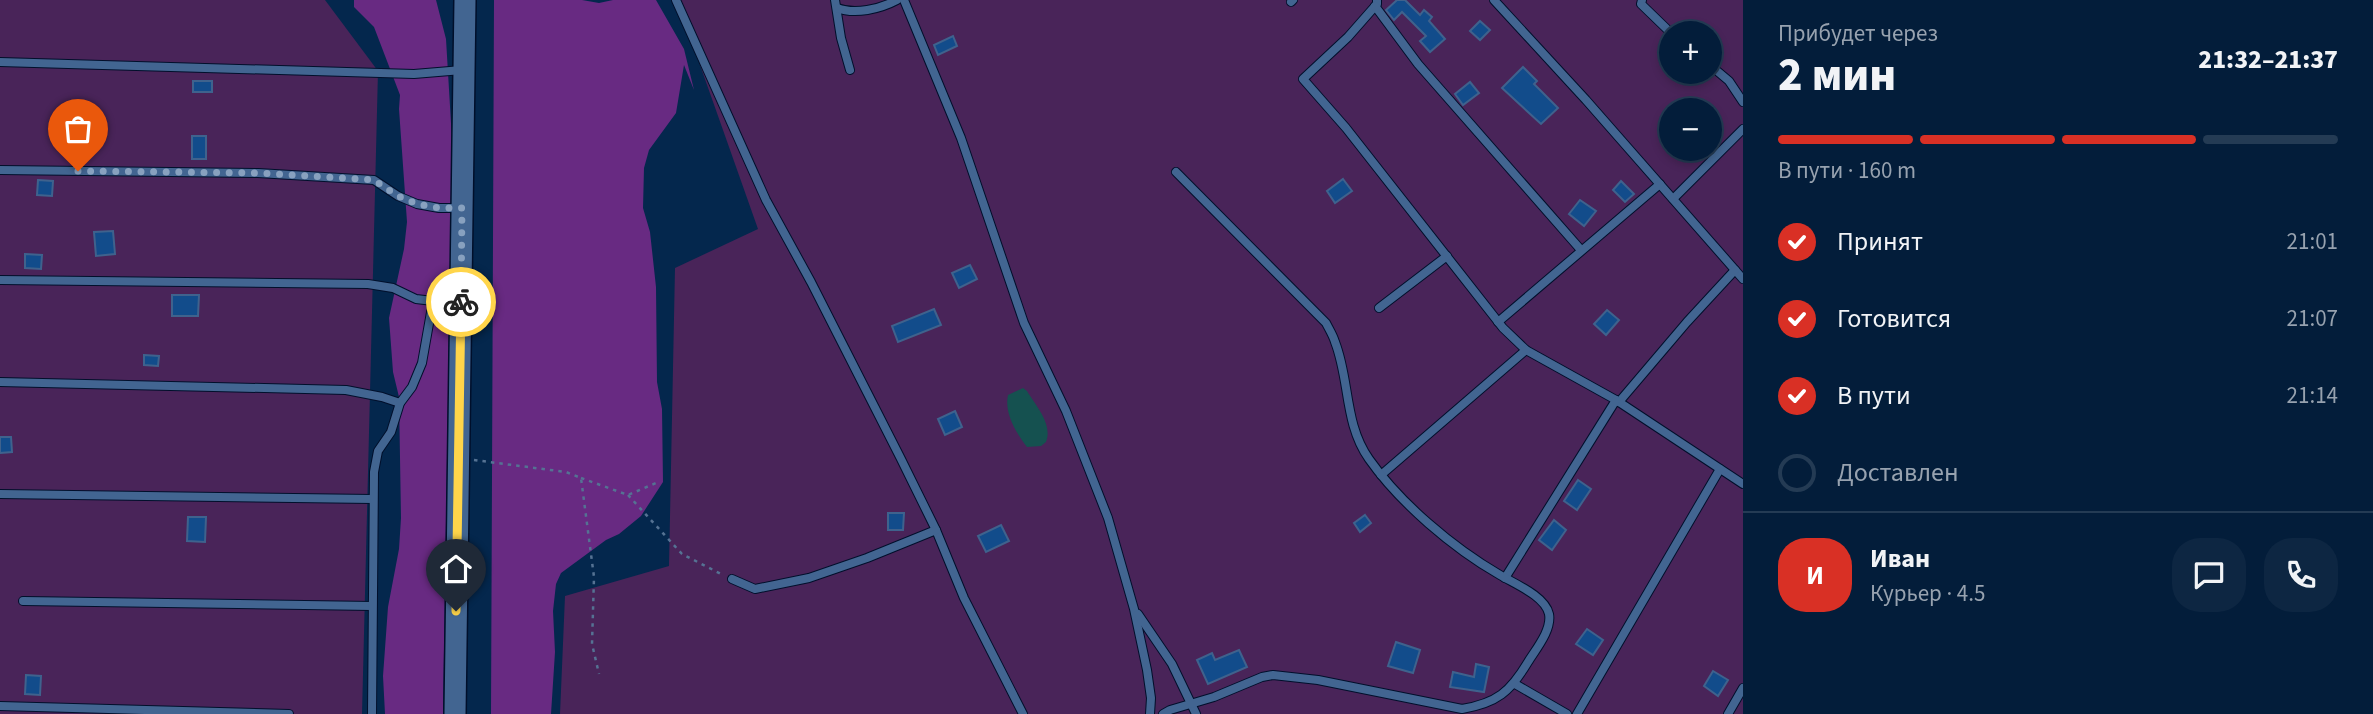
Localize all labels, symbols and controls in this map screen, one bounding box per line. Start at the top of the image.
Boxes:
text: Прибудет через [1778,17,1938,50]
map controls [1659,21,1722,161]
button: + [1659,21,1722,84]
text: 21:32–21:37 [2198,41,2338,78]
text: 2 мин [1778,43,1896,108]
button: − [1659,98,1722,161]
pin [48,99,108,171]
icon: bag [59,110,97,148]
text: В пути · 160 m [1778,154,1916,187]
icon: check [1778,223,1816,261]
text: Принят [1837,223,1923,260]
text: 21:01 [2287,225,2338,258]
courier [426,267,496,337]
icon: bike [442,283,480,321]
icon: check [1778,300,1816,338]
text: Готовится [1837,300,1951,337]
text: 21:07 [2287,302,2338,335]
icon: check [1778,377,1816,415]
text: В пути [1837,377,1911,414]
text: 21:14 [2287,379,2338,412]
text: Доставлен [1837,454,1959,491]
button: chat [2172,538,2246,612]
button: phone [2264,538,2338,612]
pin [426,539,486,611]
text: Иван [1870,540,1930,577]
icon: home [437,550,475,588]
text: И [1806,557,1824,594]
text: Курьер · 4.5 [1870,577,1985,610]

